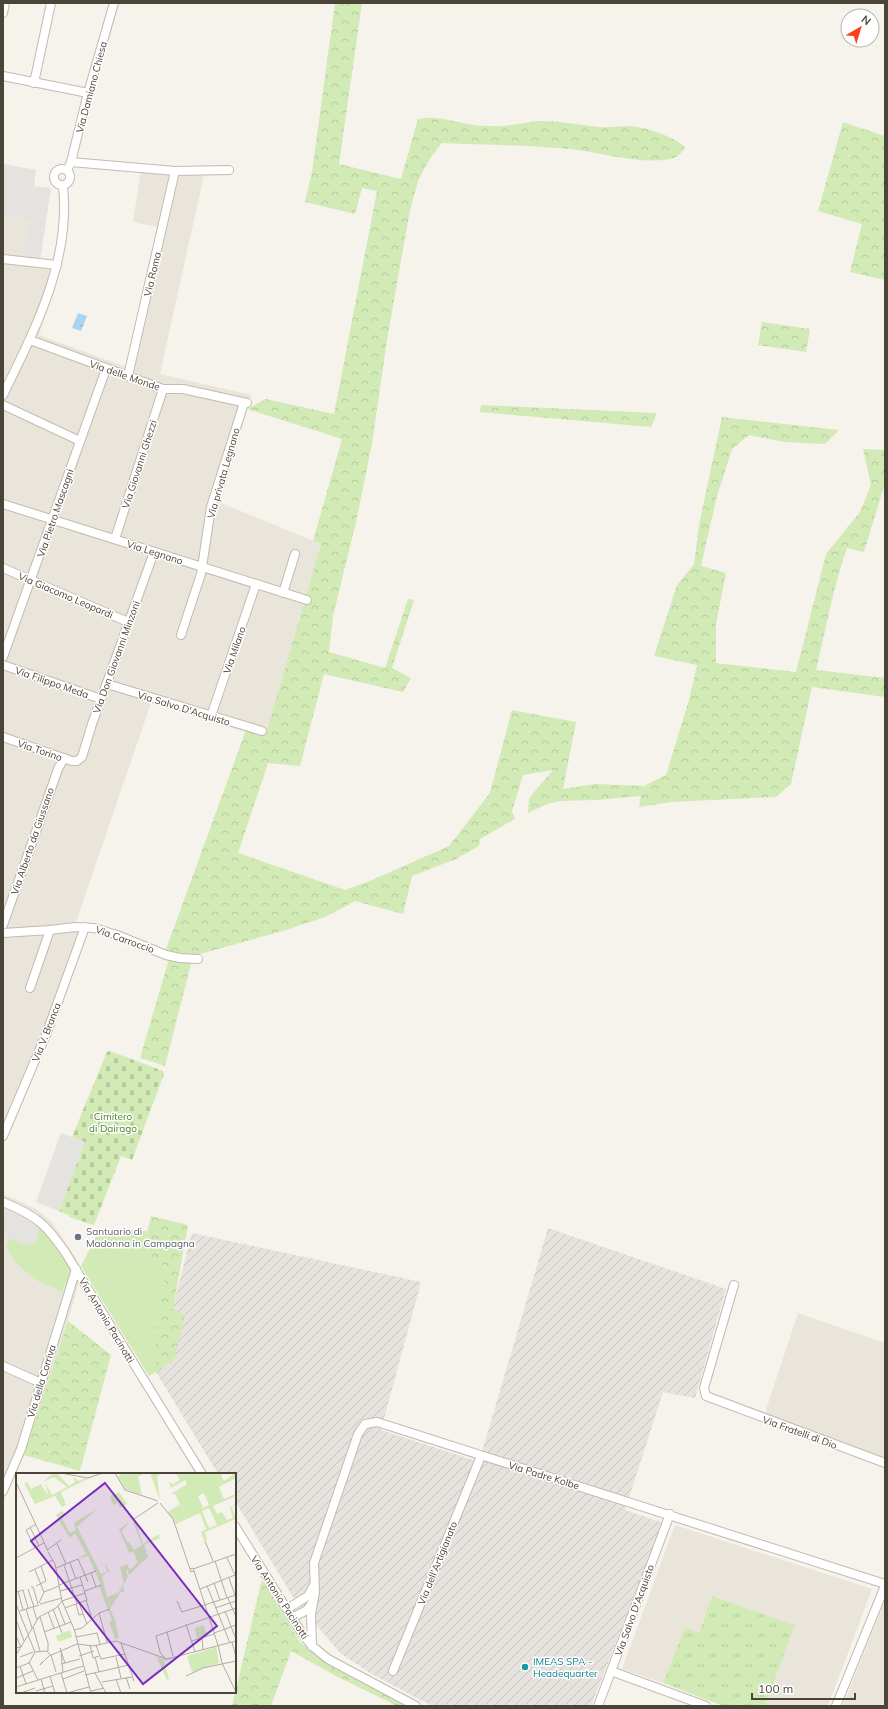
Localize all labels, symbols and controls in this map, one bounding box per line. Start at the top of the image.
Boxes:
north arrow [840,8,880,48]
text: N [859,12,874,28]
street label: Via Damiano Chiesa [73,40,110,134]
street label: Via Roma [141,251,164,298]
street label: Via delle Monde [88,357,162,394]
street label: Via Giovanni Ghezzi [119,418,160,510]
street label: Via privata Legnano [204,426,243,520]
street label: Via Pietro Mascagni [34,467,77,559]
street label: Via Legnano [125,537,185,568]
street label: Via Giacomo Leopardi [16,570,115,621]
street label: Via Don Giovanni Minzoni [90,599,143,715]
street label: Via Milano [220,625,249,675]
street label: Via Filippo Meda [13,664,90,701]
street label: Via Salvo D'Acquisto [136,688,232,729]
street label: Via Torino [16,737,64,764]
street label: Via Alberto da Giussano [8,786,57,896]
street label: Via Carroccio [94,923,156,956]
street label: Via V. Branca [29,1001,64,1064]
park label: Cimitero di Dairago [89,1110,137,1135]
place label: Santuario di Madonna in Campagna [86,1225,195,1250]
marker: Santuario di Madonna in Campagna [73,1232,83,1242]
street label: Via Antonio Pacinotti [76,1275,137,1365]
street label: Via della Corriva [24,1343,59,1419]
street label: Via Fratelli di Dio [761,1413,839,1452]
street label: Via Padre Kolbe [507,1458,581,1492]
inset map [16,1473,236,1693]
street label: Via dell'Artigianato [415,1519,460,1607]
street label: Via Antonio Pacinotti [248,1553,312,1642]
street label: Via Salvo D'Acquisto [612,1562,657,1658]
place label: IMEAS SPA - Headequarter [533,1655,598,1680]
marker: IMEAS SPA - Headequarter [520,1662,530,1672]
scale bar [752,1675,855,1701]
text: 100 m [758,1681,793,1696]

